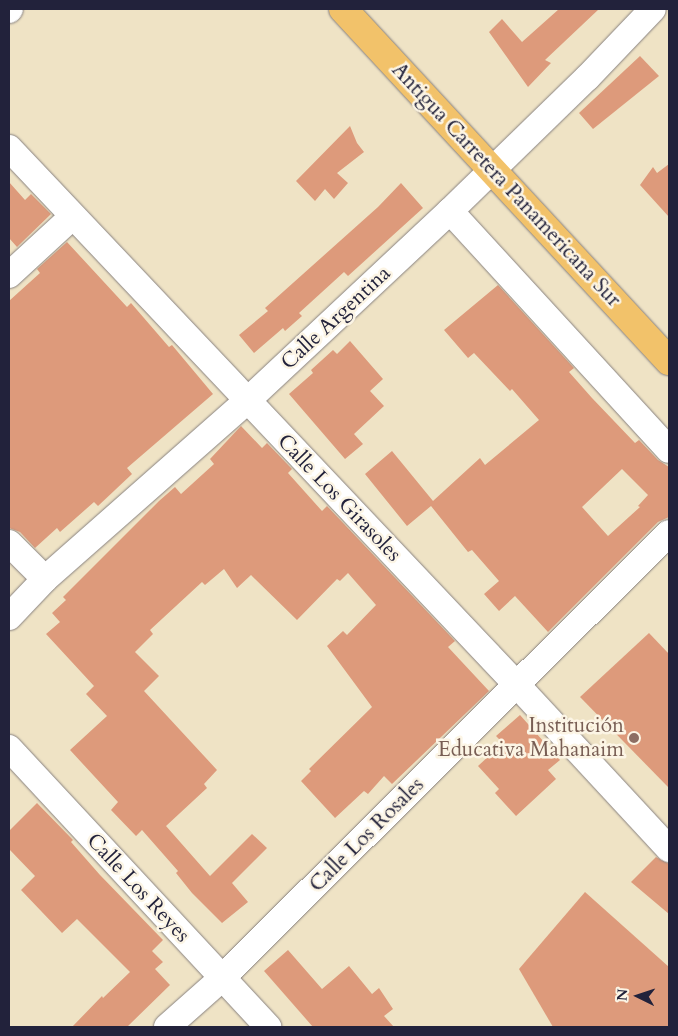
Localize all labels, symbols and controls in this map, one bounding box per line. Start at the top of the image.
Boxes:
street label: Antigua Carretera Panamericana Sur [386,58,626,312]
street label: Calle Argentina [276,261,396,375]
street label: Calle Los Girasoles [272,429,406,567]
place label: Institución Educativa Mahanaim [438,713,624,763]
marker: Institución Educativa Mahanaim [628,732,640,744]
street label: Calle Los Rosales [304,772,430,898]
street label: Calle Los Reyes [81,828,195,948]
north arrow [613,971,663,1021]
text: N [613,988,632,1002]

